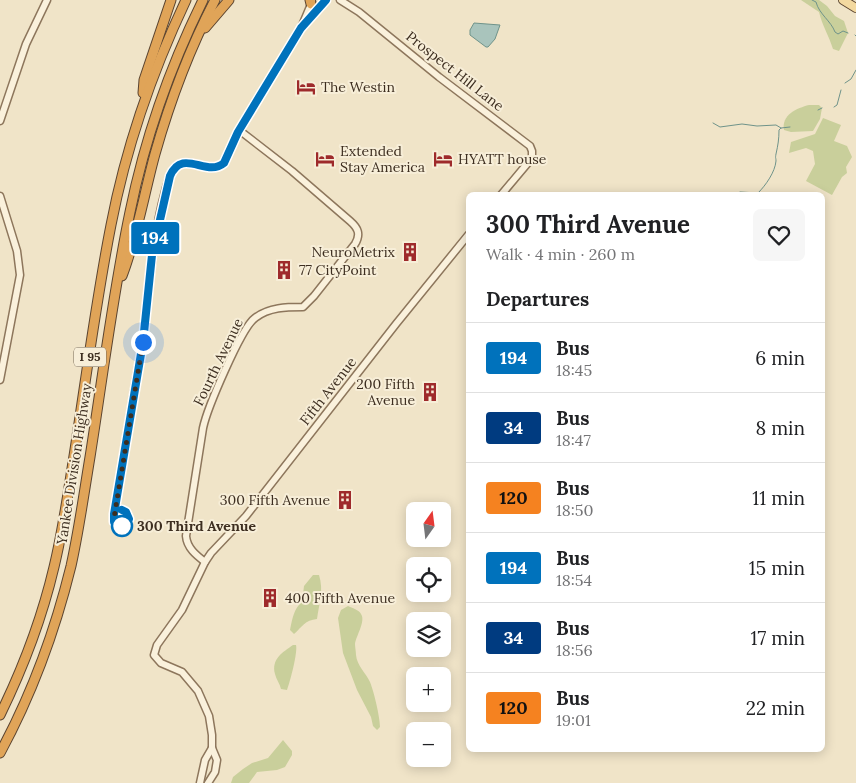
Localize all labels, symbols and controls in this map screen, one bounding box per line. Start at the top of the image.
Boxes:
street label: Prospect Hill Lane [402,27,508,115]
hotel icon: The Westin [295,76,317,98]
place label: The Westin [321,78,395,96]
place label: Extended Stay America [340,142,425,176]
hotel icon: Extended Stay America [314,148,336,170]
hotel icon: HYATT house [432,148,454,170]
place label: HYATT house [458,150,547,168]
text: 300 Third Avenue [486,209,690,240]
button: heart [753,209,805,261]
line badge: 194 [126,222,184,254]
text: 194 [141,226,169,249]
building icon: NeuroMetrix [399,241,421,263]
place label: NeuroMetrix [312,243,396,261]
text: Walk · 4 min · 260 m [486,244,635,264]
building icon: 77 CityPoint [273,259,295,281]
place label: 77 CityPoint [299,261,377,279]
text: Departures [486,287,589,311]
street label: Fourth Avenue [189,315,247,409]
your location [131,330,156,355]
text: Bus [556,336,589,360]
text: 194 [500,346,527,369]
text: 6 min [755,346,805,370]
road number: I 95 [74,348,106,367]
street label: Fifth Avenue [296,353,360,429]
text: 18:45 [556,360,592,380]
place label: 200 Fifth Avenue [356,375,415,409]
building icon: 200 Fifth Avenue [419,381,441,403]
street label: Yankee Division Highway [52,382,96,547]
text: Bus [556,406,589,430]
text: 34 [504,416,523,439]
text: 8 min [755,416,805,440]
text: 18:47 [556,430,591,450]
text: Bus [556,476,589,500]
text: 120 [499,486,528,509]
text: 11 min [752,486,805,510]
building icon: 300 Fifth Avenue [334,489,356,511]
place label: 300 Fifth Avenue [220,491,330,509]
text: 18:50 [556,500,593,520]
north arrow [406,502,451,548]
map controls [406,502,451,767]
marker: 300 Third Avenue [111,515,133,537]
place label: 300 Third Avenue [137,517,256,535]
text: Bus [556,546,589,570]
text: 194 [500,556,527,579]
text: 15 min [749,556,805,580]
button: locate [406,557,451,602]
text: 18:54 [556,570,592,590]
building icon: 400 Fifth Avenue [259,587,281,609]
place label: 400 Fifth Avenue [285,589,396,607]
button: layers [406,612,451,657]
text: Bus [556,616,589,640]
text: 34 [504,626,523,649]
text: 17 min [750,626,805,650]
text: 18:56 [556,640,593,660]
button: + [406,667,451,712]
text: Bus [556,686,589,710]
text: 120 [499,696,528,719]
text: 22 min [746,696,805,720]
text: 19:01 [556,710,591,730]
button: − [406,722,451,767]

